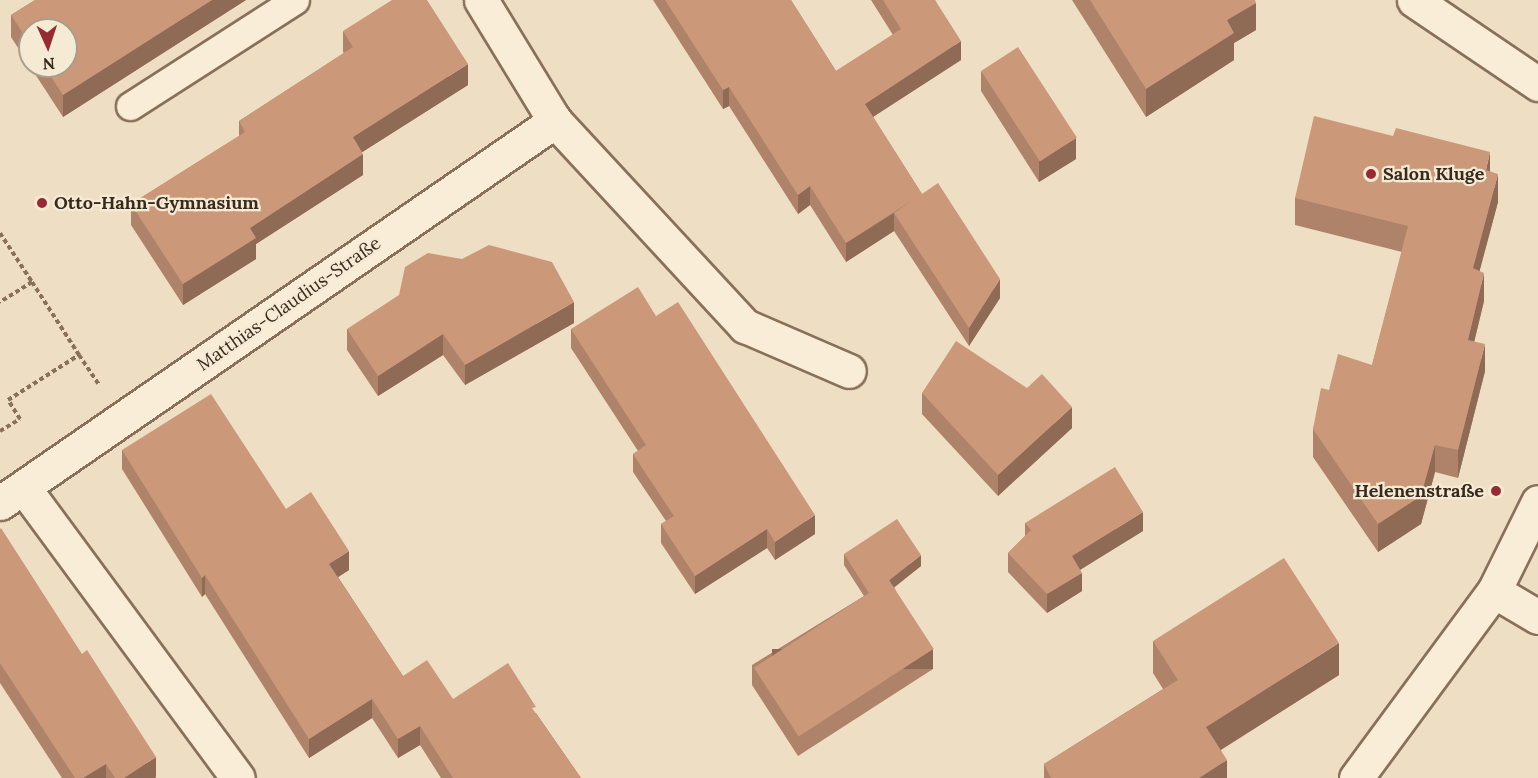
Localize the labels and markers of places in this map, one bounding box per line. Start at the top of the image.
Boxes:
place label: Salon Kluge [1383,163,1484,185]
marker: Salon Kluge [1364,167,1378,181]
place label: Otto-Hahn-Gymnasium [54,192,259,214]
marker: Otto-Hahn-Gymnasium [35,196,49,210]
place label: Helenenstraße [1355,480,1484,502]
marker: Helenenstraße [1489,484,1503,498]

